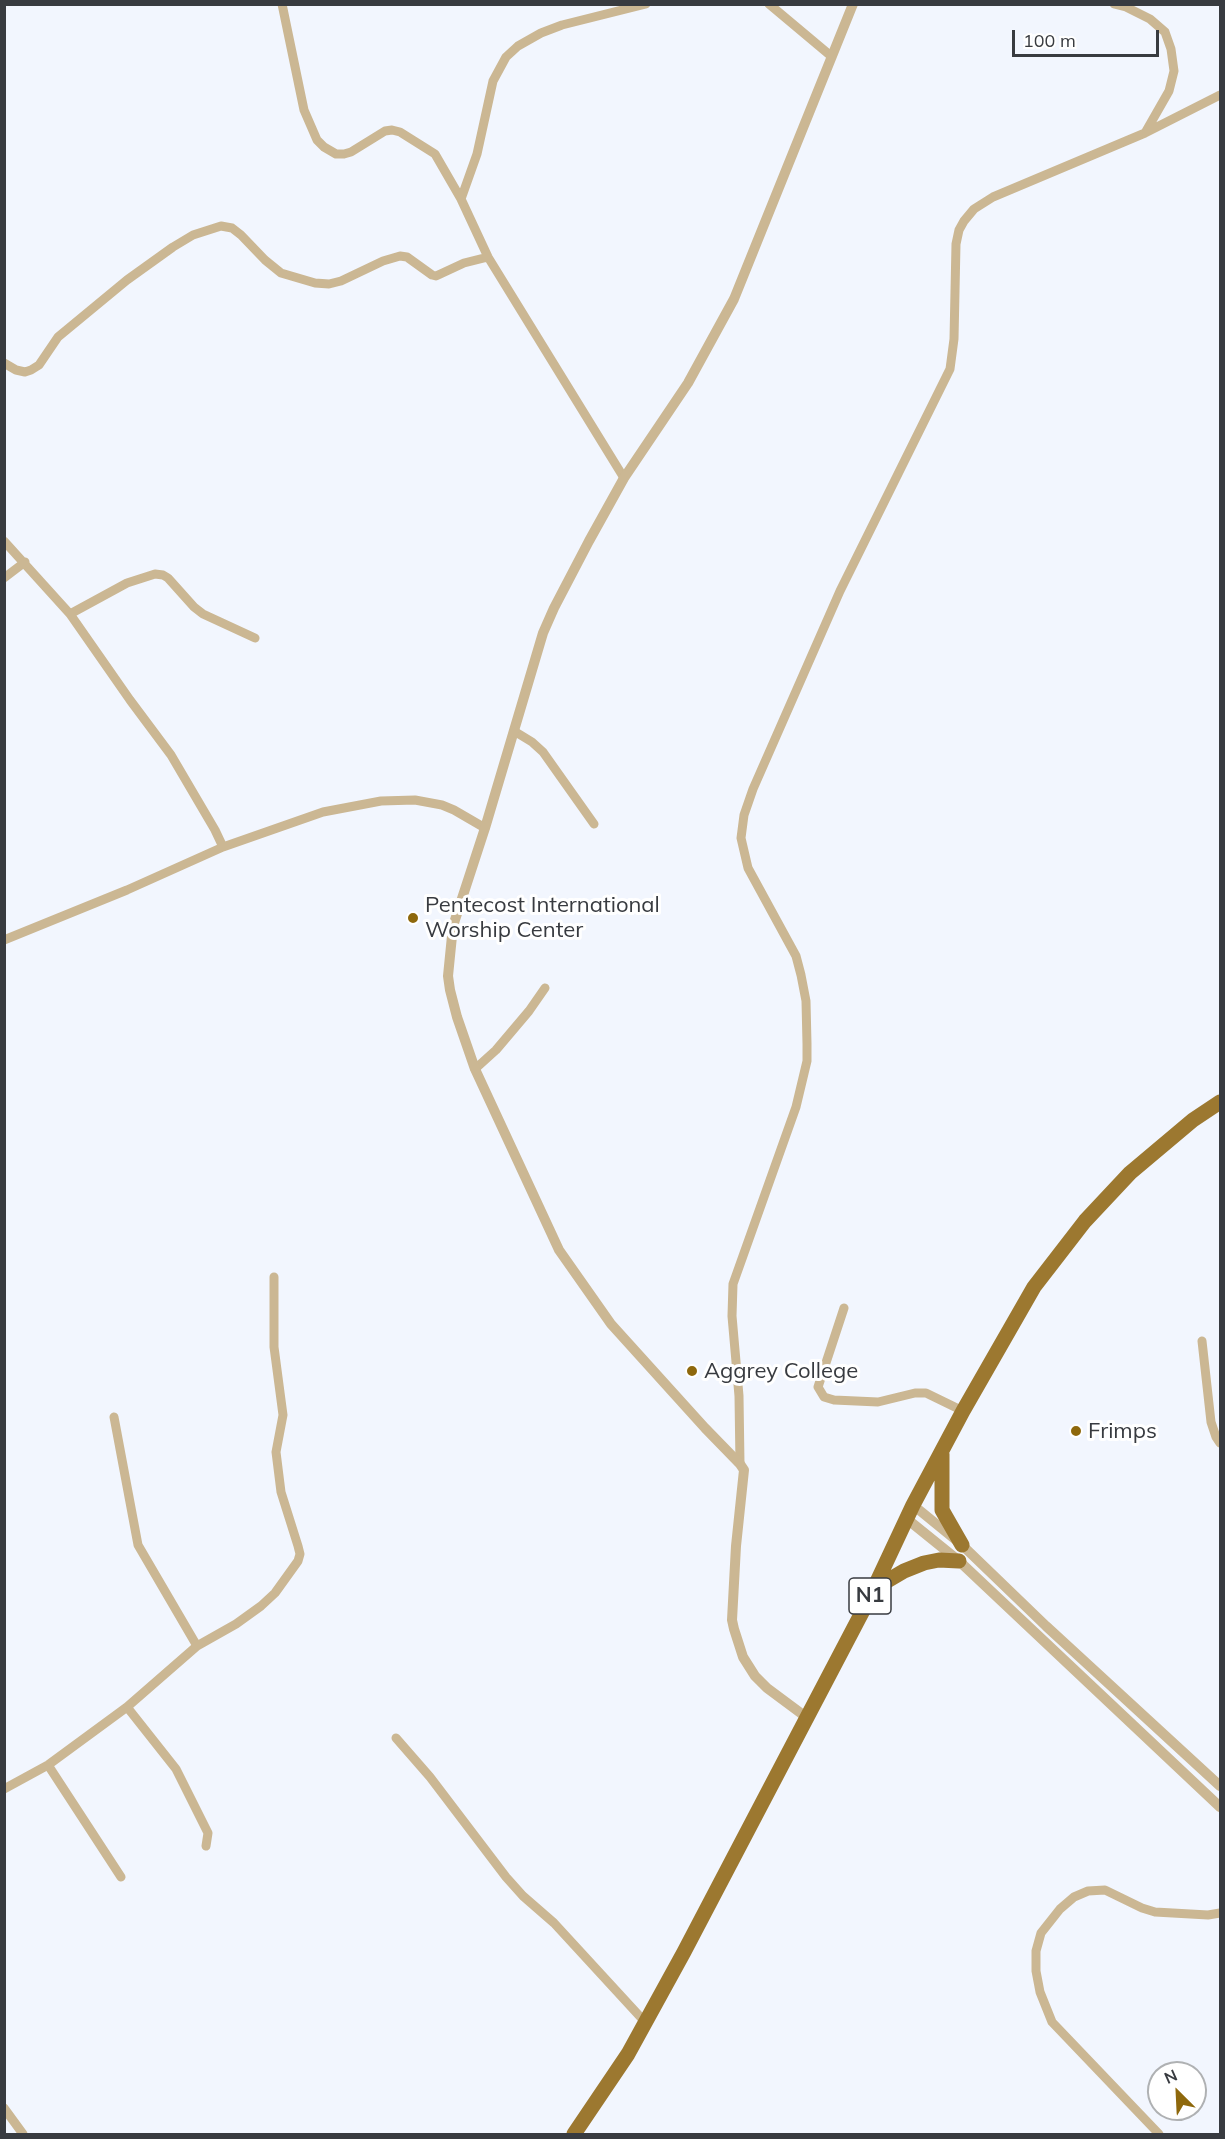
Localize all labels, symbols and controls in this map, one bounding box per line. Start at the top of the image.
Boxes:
scale bar [1015,18,1162,56]
text: 100 m [1023,29,1076,52]
place label: Pentecost International Worship Center [425,892,660,944]
marker: Pentecost International Worship Center [406,911,420,925]
place label: Aggrey College [704,1358,858,1384]
marker: Aggrey College [685,1364,699,1378]
place label: Frimps [1088,1418,1157,1444]
marker: Frimps [1069,1424,1083,1438]
road number: N1 [849,1578,891,1614]
north arrow [1147,2061,1207,2121]
text: N [1161,2065,1180,2088]

